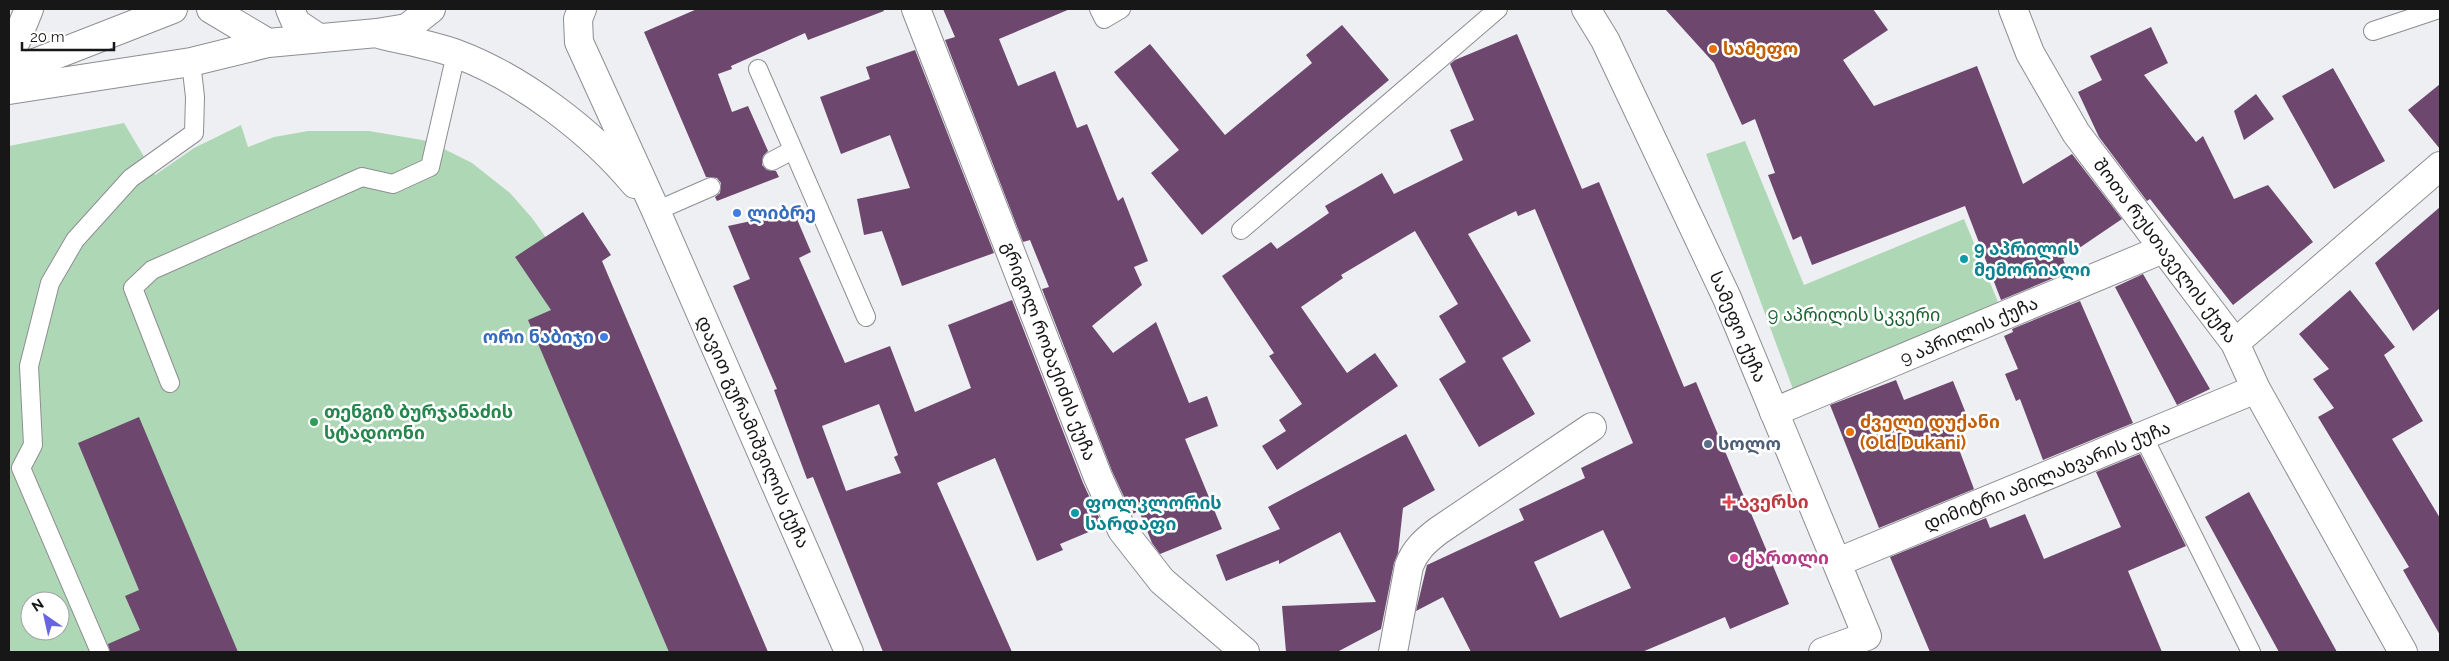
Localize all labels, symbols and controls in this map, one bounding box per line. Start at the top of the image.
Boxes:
scale bar [22,20,115,52]
text: 20 m [30,28,65,46]
place label: სამეფო [1723,38,1798,59]
marker: სამეფო [1707,43,1719,55]
street label: შოთა რუსთაველის ქუჩა [2088,154,2242,348]
place label: ლიბრე [747,202,816,224]
marker: ლიბრე [731,207,743,219]
street label: გრიგოლ რობაქიძის ქუჩა [997,238,1101,464]
place label: 9 აპრილის მემორიალი [1974,238,2091,281]
marker: 9 აპრილის მემორიალი [1958,253,1970,265]
street label: სამეფო ქუჩა [1705,268,1771,386]
street label: 9 აპრილის ქუჩა [1897,292,2041,370]
park label: 9 აპრილის სკვერი [1768,304,1940,326]
street label: დავით გურამიშვილის ქუჩა [692,312,814,552]
place label: ორი ნაბიჯი [483,326,594,347]
marker: ორი ნაბიჯი [598,331,610,343]
place label: თენგიზ ბურჯანაძის სტადიონი [324,401,513,444]
place label: ძველი დუქანი (Old Dukani) [1860,411,2000,453]
marker: თენგიზ ბურჯანაძის სტადიონი [308,416,320,428]
street label: დიმიტრი ამილახვარის ქუჩა [1920,416,2174,536]
marker: ძველი დუქანი (Old Dukani) [1844,426,1856,438]
place label: სოლო [1718,433,1781,455]
marker: სოლო [1702,438,1714,450]
place label: ავერსი [1739,491,1809,512]
place label: ფოლკლორის სარდაფი [1085,492,1222,535]
marker: ავერსი [1723,496,1735,508]
marker: ფოლკლორის სარდაფი [1069,507,1081,519]
place label: ქართლი [1744,547,1829,569]
marker: ქართლი [1728,552,1740,564]
north arrow [20,591,70,641]
text: N [29,596,47,615]

